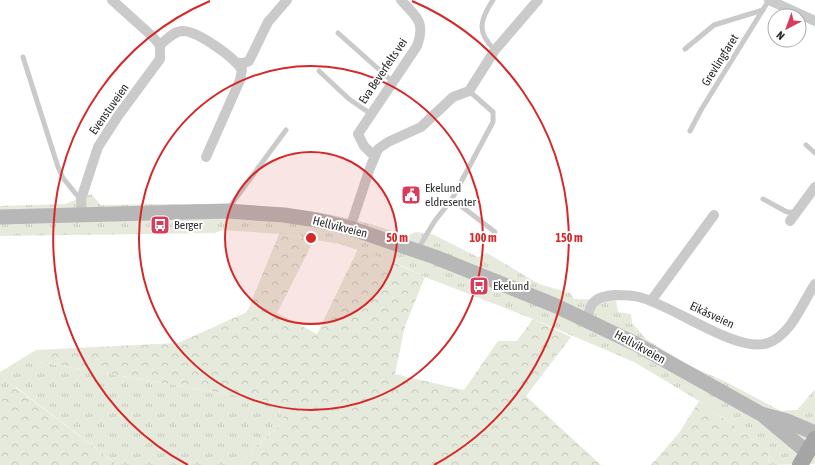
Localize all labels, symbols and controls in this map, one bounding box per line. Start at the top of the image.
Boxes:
north arrow [767,8,807,48]
text: N [774,29,787,42]
street label: Grevlingfaret [699,31,742,88]
street label: Eva Beverfelts vei [356,36,410,106]
street label: Evenstuveien [86,81,132,137]
place label: Ekelund eldresenter [425,181,476,209]
public building icon: Ekelund eldresenter [400,184,422,206]
street label: Hellvikveien [311,213,369,241]
bus stop icon: Berger [149,214,171,236]
place label: Berger [174,218,203,232]
centre of rings [304,231,318,245]
text: 50 m [386,231,408,245]
text: 100 m [469,231,497,245]
text: 150 m [555,231,583,245]
bus stop icon: Ekelund [468,275,490,297]
place label: Ekelund [493,279,529,293]
street label: Eikåsveien [688,299,736,331]
street label: Hellvikveien [612,327,668,367]

